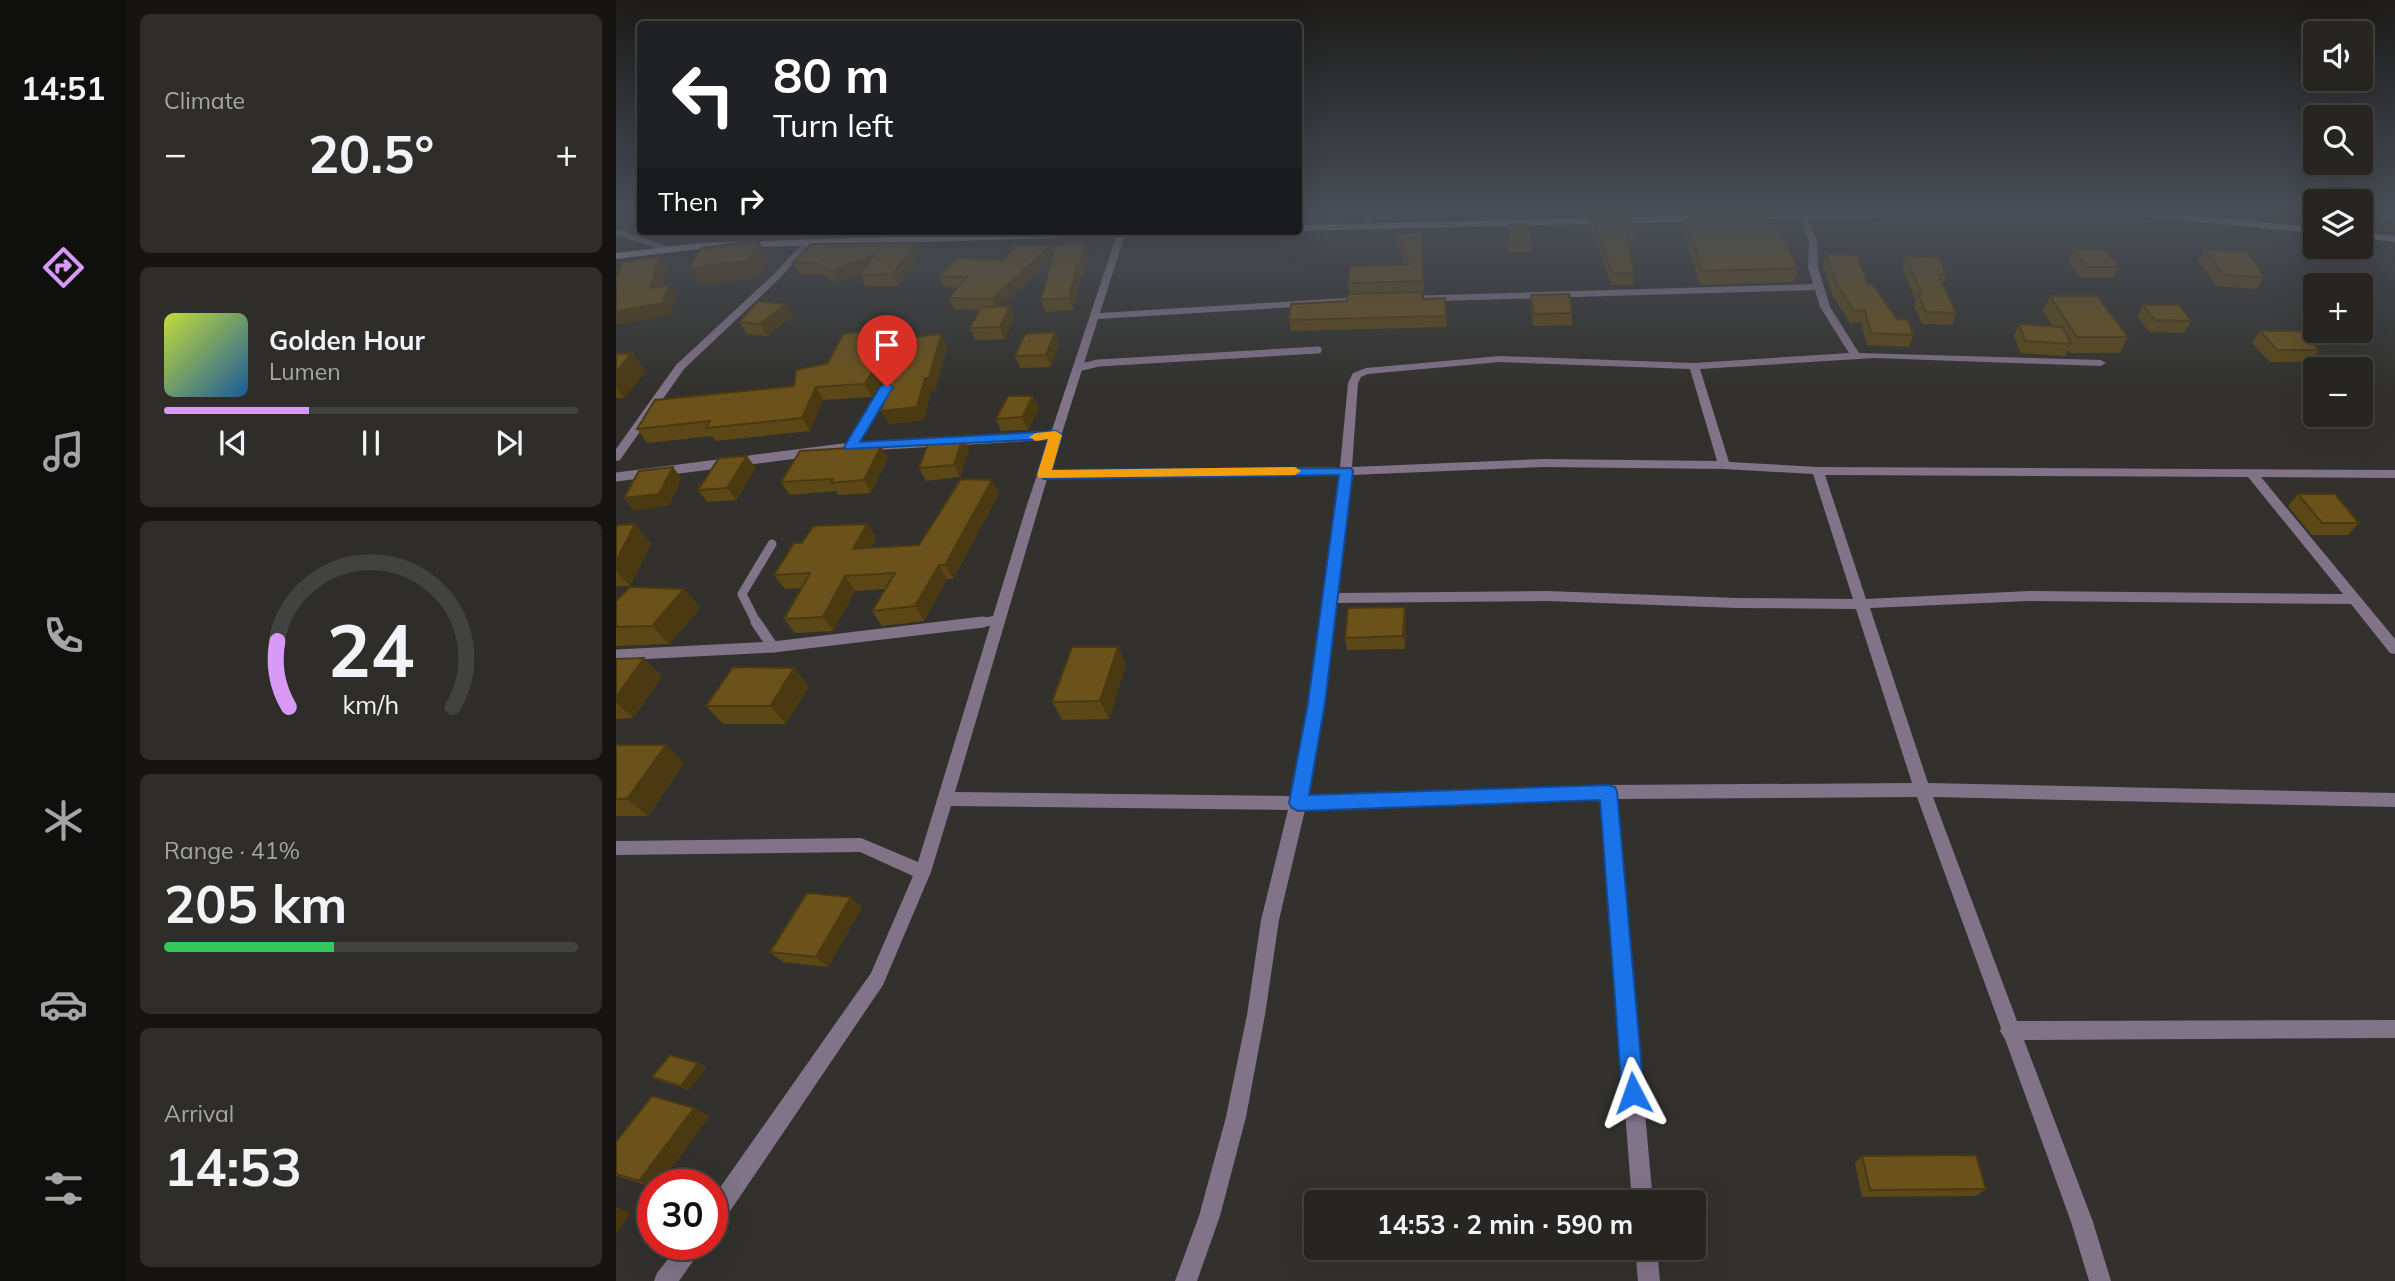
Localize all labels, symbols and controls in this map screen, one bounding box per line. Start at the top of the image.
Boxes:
map controls [2303,21,2373,427]
button: sound [2303,21,2373,91]
text: 80 m [773,44,889,105]
icon: left [658,49,749,140]
text: 14:51 [21,68,105,108]
text: Climate [164,86,245,115]
text: Turn left [773,105,893,145]
button: search [2303,105,2373,175]
text: 20.5° [308,121,434,186]
text: − [164,129,187,177]
text: + [555,129,578,177]
icon: right [732,182,770,220]
text: Then [658,185,718,218]
button: layers [2303,189,2373,259]
icon: directions [39,243,88,292]
button: + [2303,273,2373,343]
pin [857,315,917,387]
text: Golden Hour [269,324,425,357]
icon: arrive [868,326,906,364]
text: Lumen [269,357,341,386]
button: − [2303,357,2373,427]
icon: previous [214,424,252,462]
icon: pause [352,424,390,462]
icon: next [490,424,528,462]
icon: music [39,427,88,476]
text: 24 [327,604,415,695]
icon: phone [39,611,88,660]
text: km/h [343,688,399,719]
icon: climate [39,796,88,845]
text: Range · 41% [164,836,300,865]
text: 205 km [164,871,347,936]
icon: car [39,980,88,1029]
position arrow [1596,1056,1670,1130]
text: Arrival [164,1099,234,1128]
text: 14:53 [164,1134,302,1199]
icon: filters [39,1164,88,1213]
speed limit sign: 30 [637,1169,728,1260]
text: 14:53 · 2 min · 590 m [1377,1208,1633,1241]

